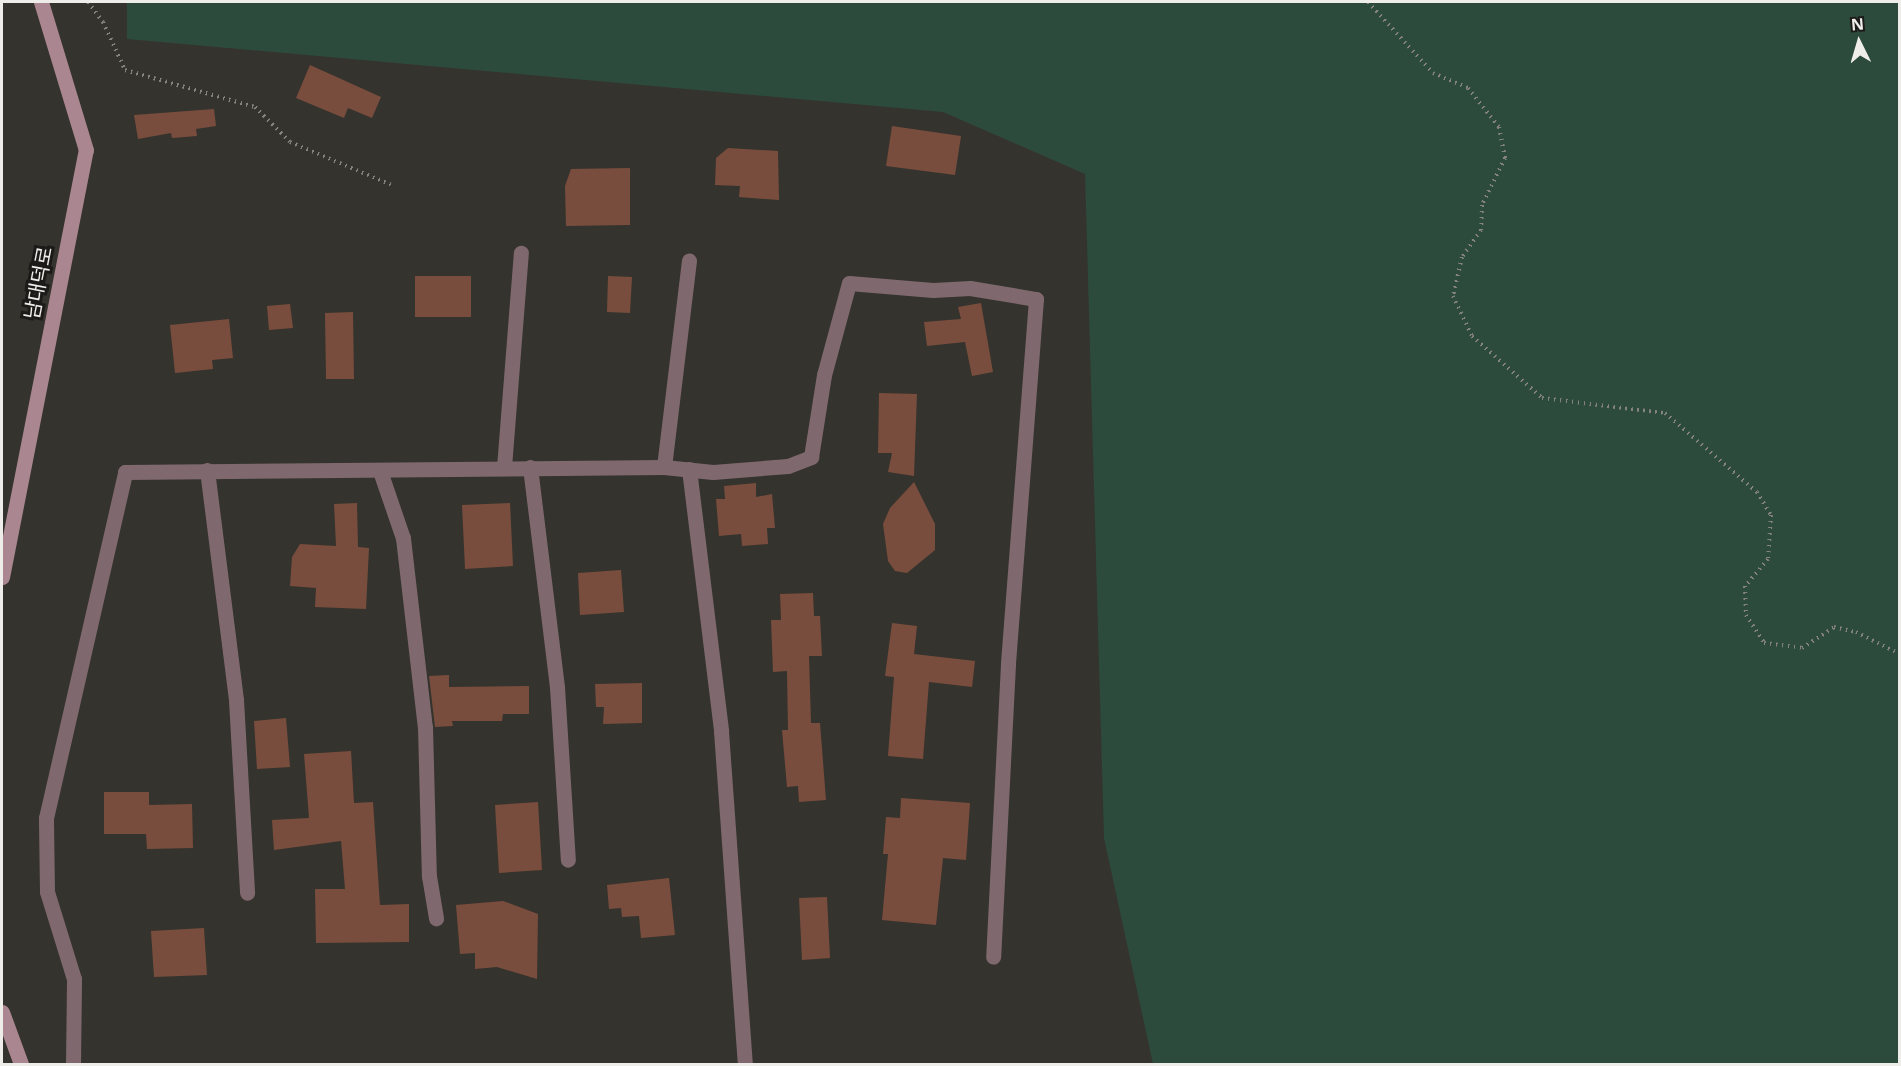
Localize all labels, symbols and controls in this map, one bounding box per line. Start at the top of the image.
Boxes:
north arrow [1829,12,1889,72]
text: N [1850,13,1865,36]
street label: 남대덕로 [19,245,57,321]

